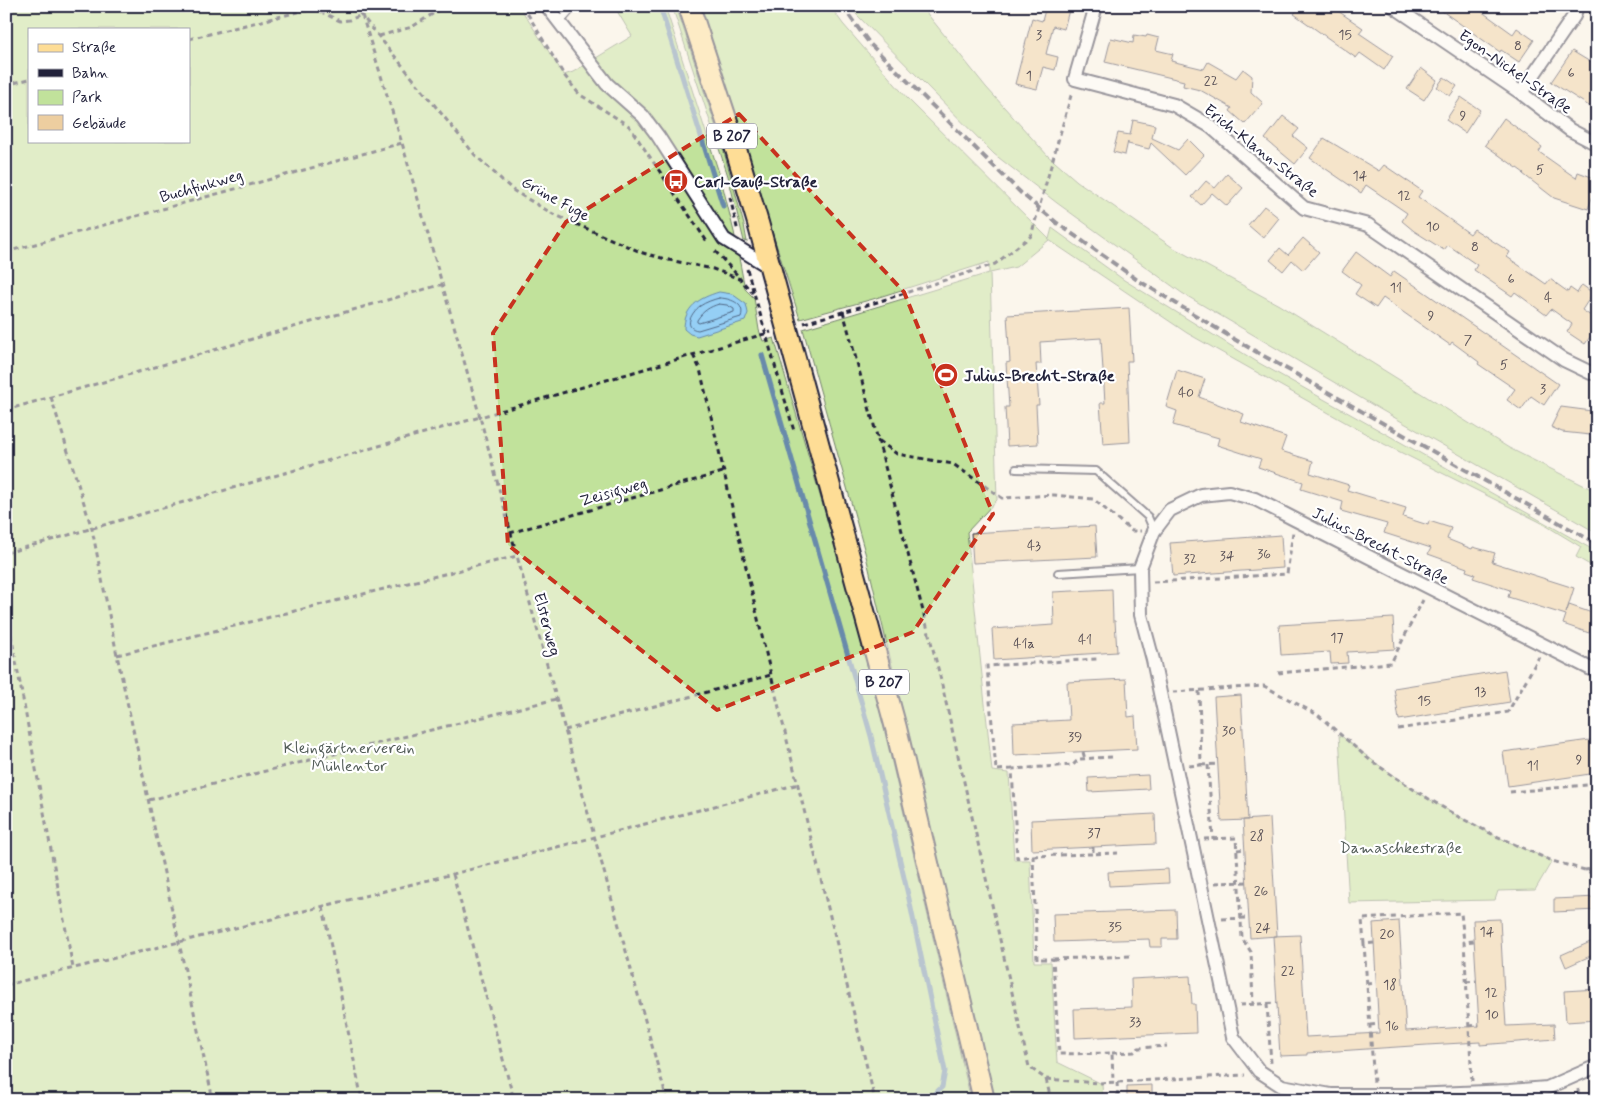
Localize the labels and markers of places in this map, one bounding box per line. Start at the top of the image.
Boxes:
bus stop icon: Carl-Gauß-Straße [663,168,689,194]
place label: Carl-Gauß-Straße [694,172,818,193]
sports icon: Julius-Brecht-Straße [933,362,959,388]
place label: Julius-Brecht-Straße [964,366,1115,387]

